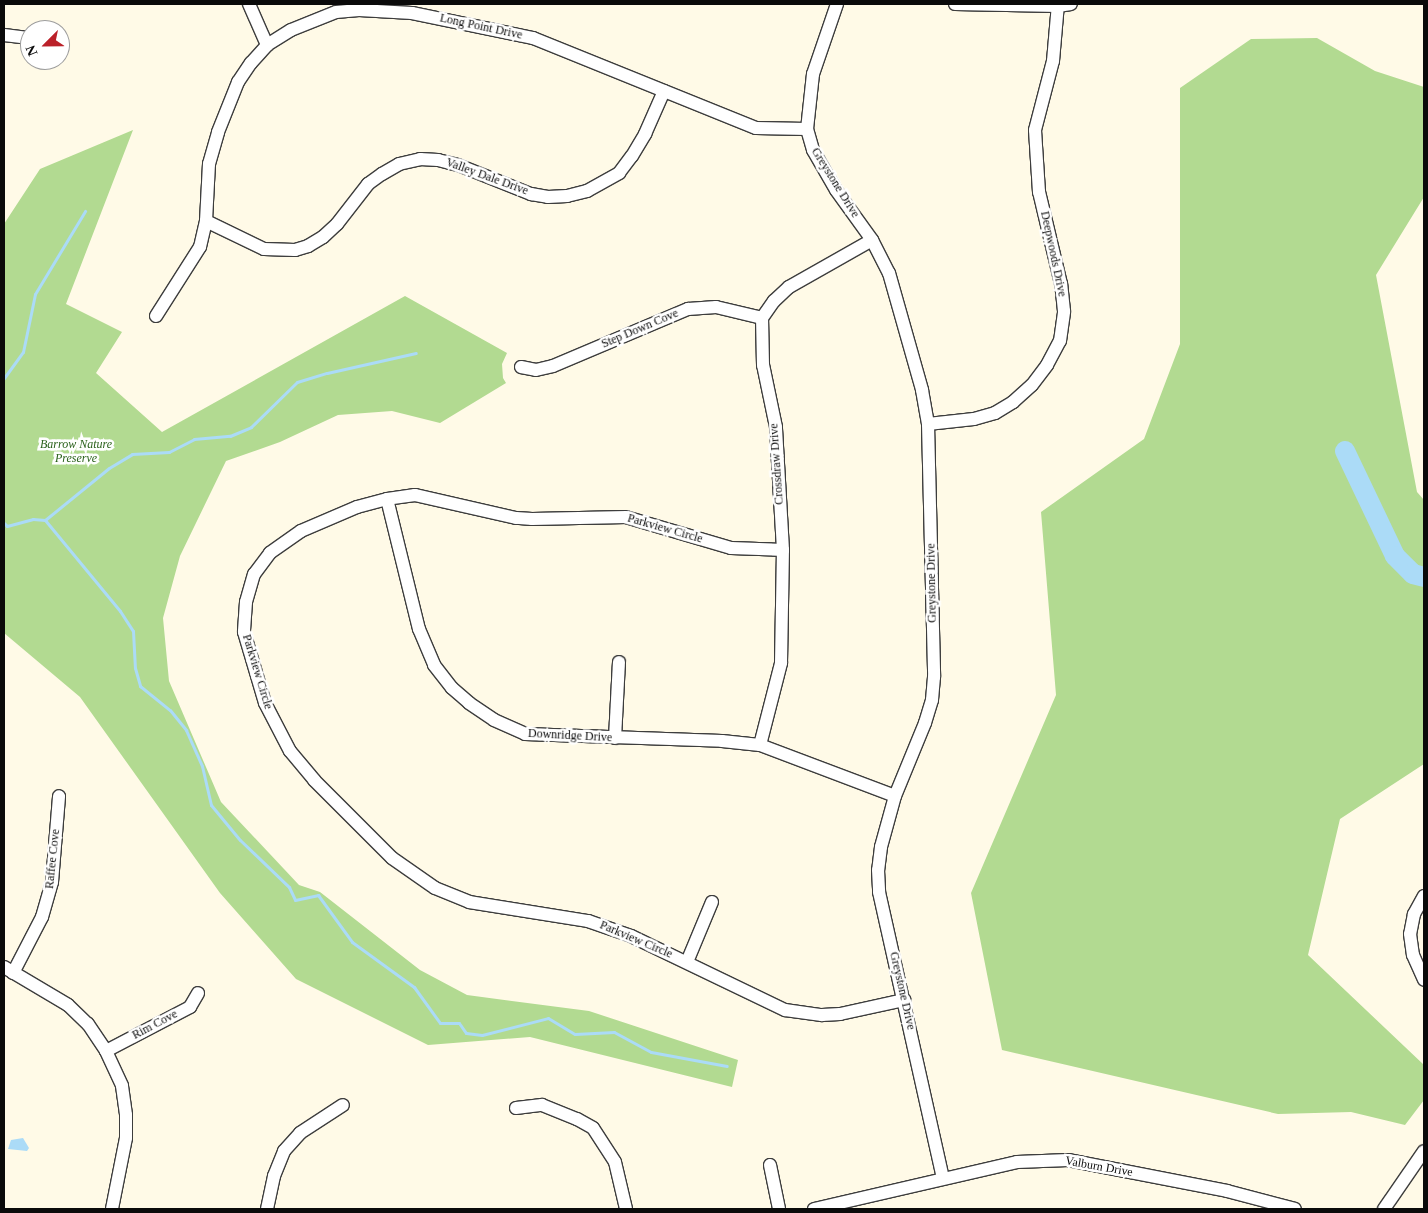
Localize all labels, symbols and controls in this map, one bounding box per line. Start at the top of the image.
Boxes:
street label: Long Point Drive [438,11,524,43]
north arrow [20,20,70,70]
text: N [23,43,41,58]
street label: Greystone Drive [808,145,862,221]
street label: Valley Dale Drive [444,155,530,199]
street label: Deepwoods Drive [1037,210,1069,298]
street label: Step Down Cove [599,306,681,352]
street label: Crossdraw Drive [767,423,787,505]
park label: Barrow Nature Preserve [40,438,112,466]
street label: Parkview Circle [626,511,704,547]
street label: Greystone Drive [924,543,940,623]
street label: Parkview Circle [239,633,275,711]
street label: Downridge Drive [528,727,612,745]
street label: Raffee Cove [43,828,63,890]
street label: Parkview Circle [597,918,675,962]
street label: Greystone Drive [886,951,918,1031]
street label: Rim Cove [130,1007,180,1043]
street label: Valburn Drive [1064,1154,1134,1180]

